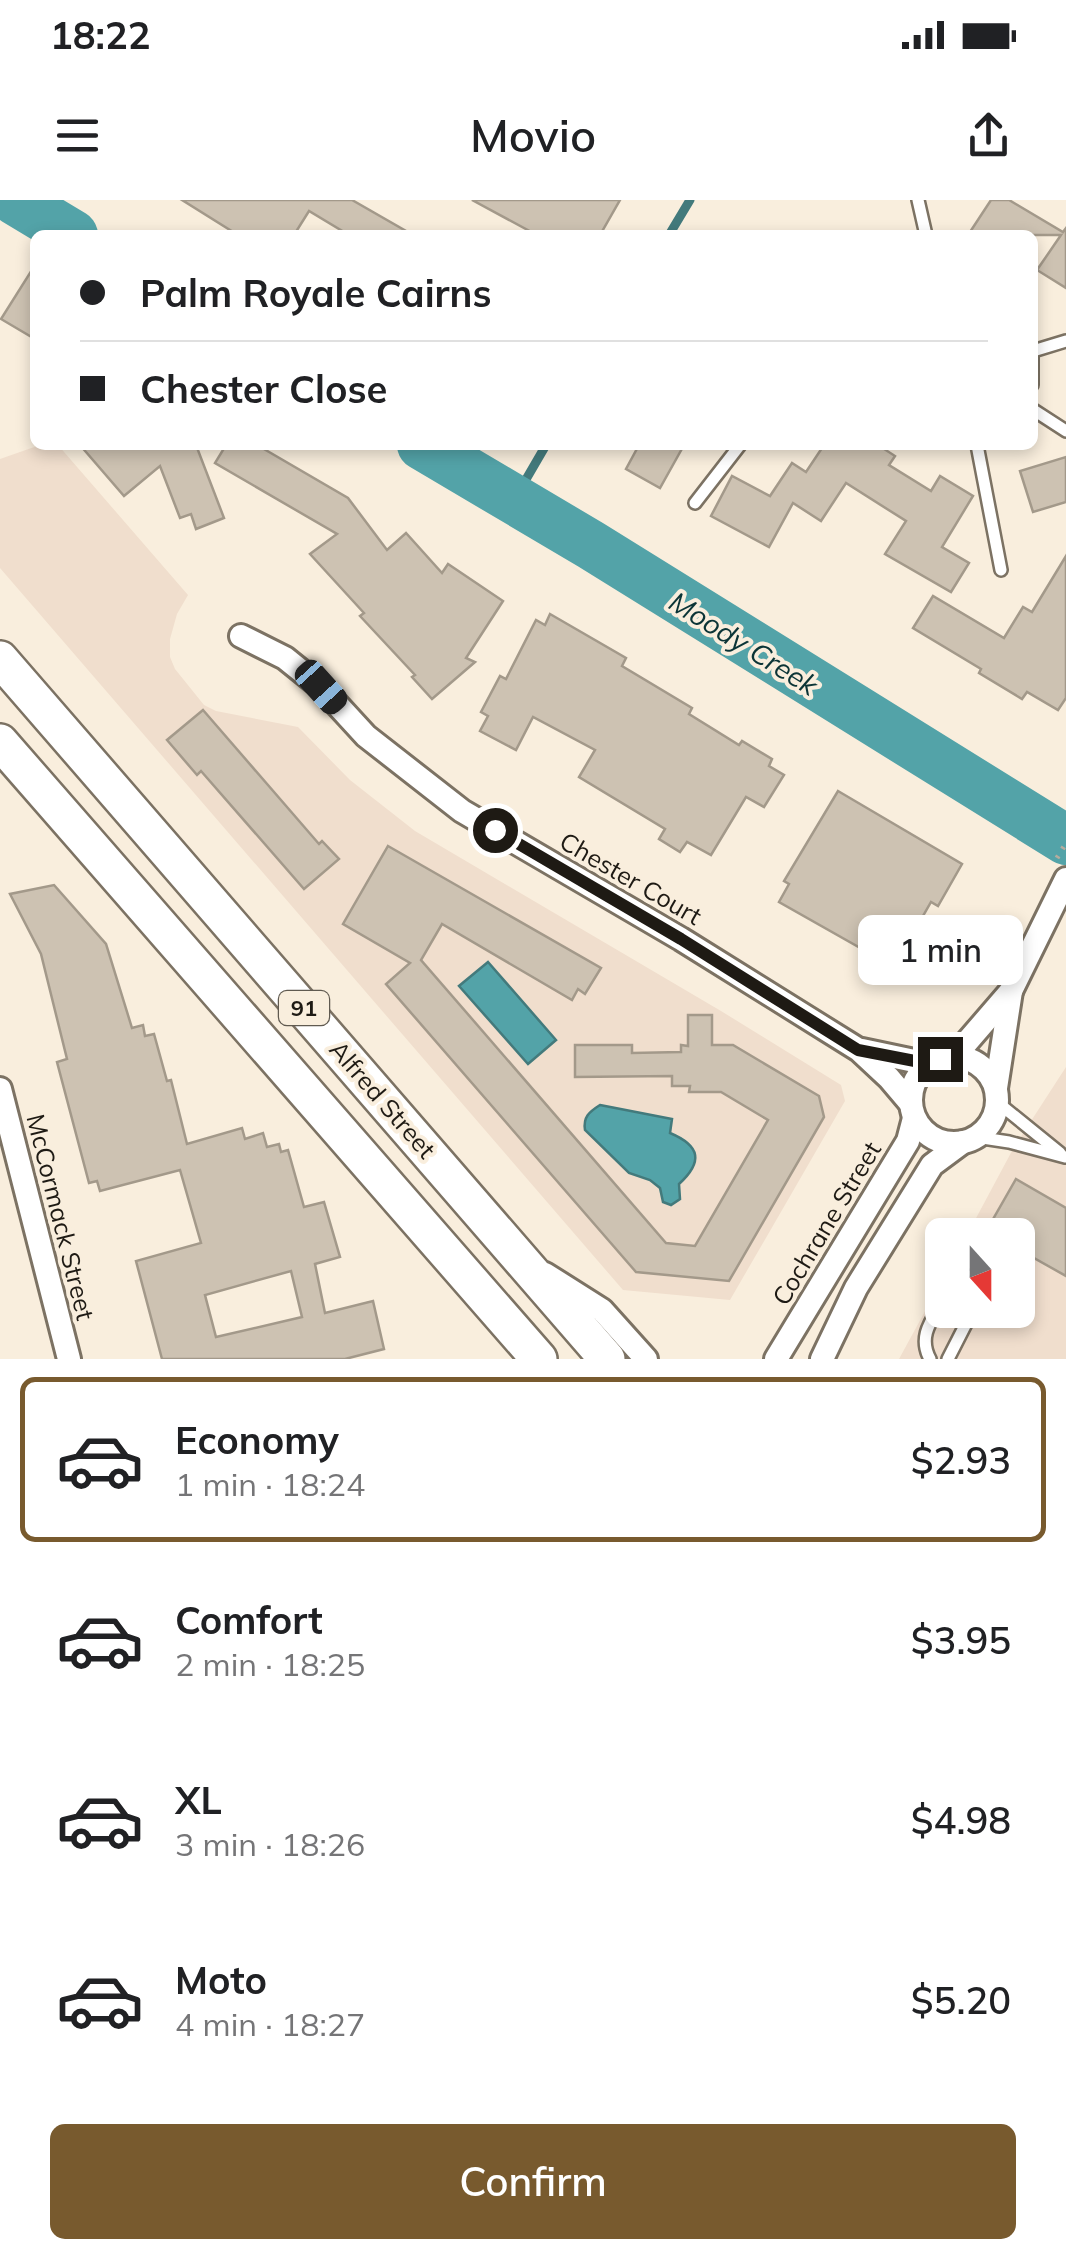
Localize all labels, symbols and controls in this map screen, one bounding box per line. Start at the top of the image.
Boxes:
text: 18:22 [50,11,151,59]
text: Movio [470,107,596,163]
icon: menu [50,108,105,163]
icon: share [961,108,1016,163]
text: Palm Royale Cairns [140,269,491,317]
text: Chester Close [140,365,387,413]
water label: Moody Creek [663,583,826,703]
car [290,655,352,719]
route start [473,808,518,853]
street label: Chester Court [554,825,708,931]
callout: 1 min [858,914,1022,984]
text: 1 min [899,930,982,970]
road number: 91 [279,991,329,1025]
street label: Alfred Street [323,1034,443,1164]
route end [918,1037,963,1082]
street label: McCormack Street [20,1111,102,1323]
street label: Cochrane Street [765,1135,887,1310]
north arrow [925,1218,1035,1328]
map controls [925,1218,1035,1328]
icon: car [55,1415,145,1505]
text: Economy [175,1416,339,1464]
text: $2.93 [911,1436,1011,1484]
text: 1 min · 18:24 [175,1464,365,1504]
icon: car [55,1595,145,1685]
text: Comfort [175,1596,323,1644]
text: $3.95 [911,1616,1011,1664]
text: 2 min · 18:25 [175,1644,365,1684]
icon: car [55,1775,145,1865]
text: XL [175,1776,222,1824]
text: $4.98 [911,1796,1011,1844]
text: 3 min · 18:26 [175,1824,365,1864]
icon: car [55,1955,145,2045]
text: Moto [175,1956,267,2004]
text: $5.20 [911,1976,1011,2024]
text: 4 min · 18:27 [175,2004,365,2044]
button: Confirm [50,2124,1016,2239]

